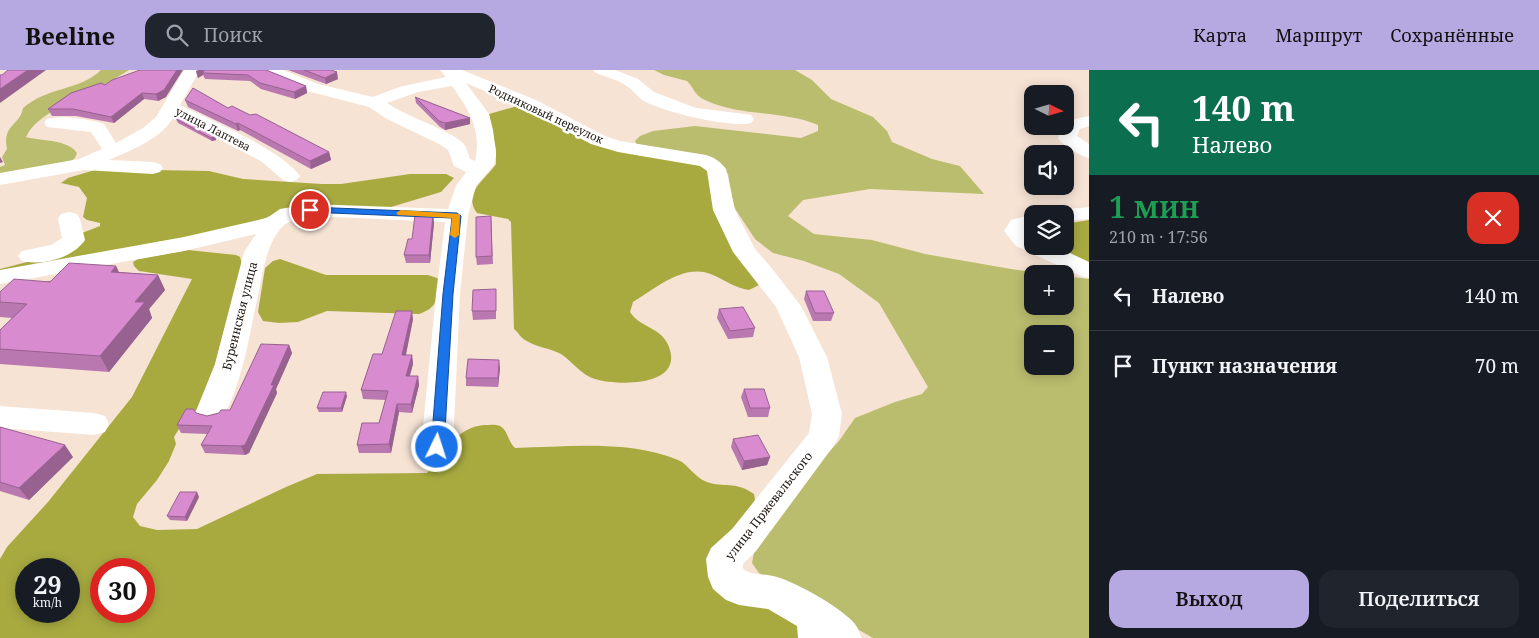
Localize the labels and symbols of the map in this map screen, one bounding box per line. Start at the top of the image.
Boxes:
street label: Родниковый переулок [486,80,606,147]
north arrow [1024,85,1074,135]
street label: улица Лаптева [173,103,253,154]
pin [289,189,331,231]
street label: Буреинская улица [218,260,261,372]
position arrow [410,420,462,472]
street label: улица Пржевальского [721,448,816,563]
speed limit sign: 30 [90,558,155,623]

